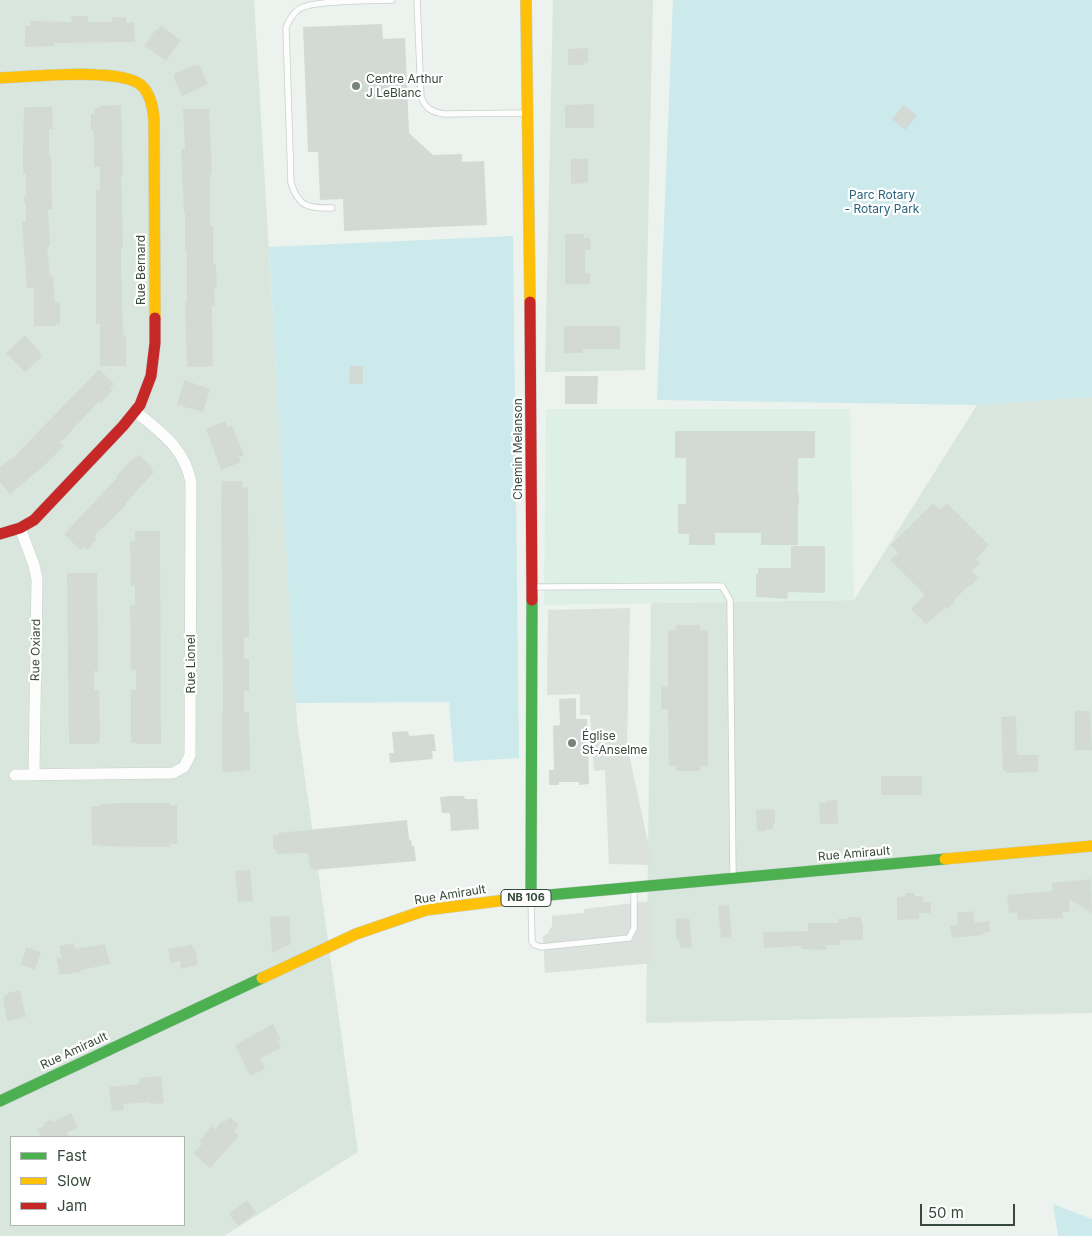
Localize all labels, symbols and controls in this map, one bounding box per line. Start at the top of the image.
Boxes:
place label: Centre Arthur J LeBlanc [366,72,443,100]
marker: Centre Arthur J LeBlanc [350,80,362,92]
park label: Parc Rotary - Rotary Park [845,188,919,216]
street label: Rue Bernard [134,235,148,305]
street label: Chemin Melanson [511,398,525,500]
street label: Rue Oxiard [28,619,44,681]
street label: Rue Lionel [184,634,198,694]
place label: Église St-Anselme [582,729,648,757]
marker: Église St-Anselme [566,737,578,749]
street label: Rue Amirault [817,844,891,864]
street label: Rue Amirault [413,882,487,908]
road number: NB 106 [501,890,551,906]
street label: Rue Amirault [38,1029,110,1073]
legend [10,1136,185,1226]
text: Fast [57,1146,87,1165]
text: Slow [57,1171,91,1190]
scale bar [922,1194,1017,1226]
text: Jam [57,1196,87,1215]
text: 50 m [928,1203,964,1222]

